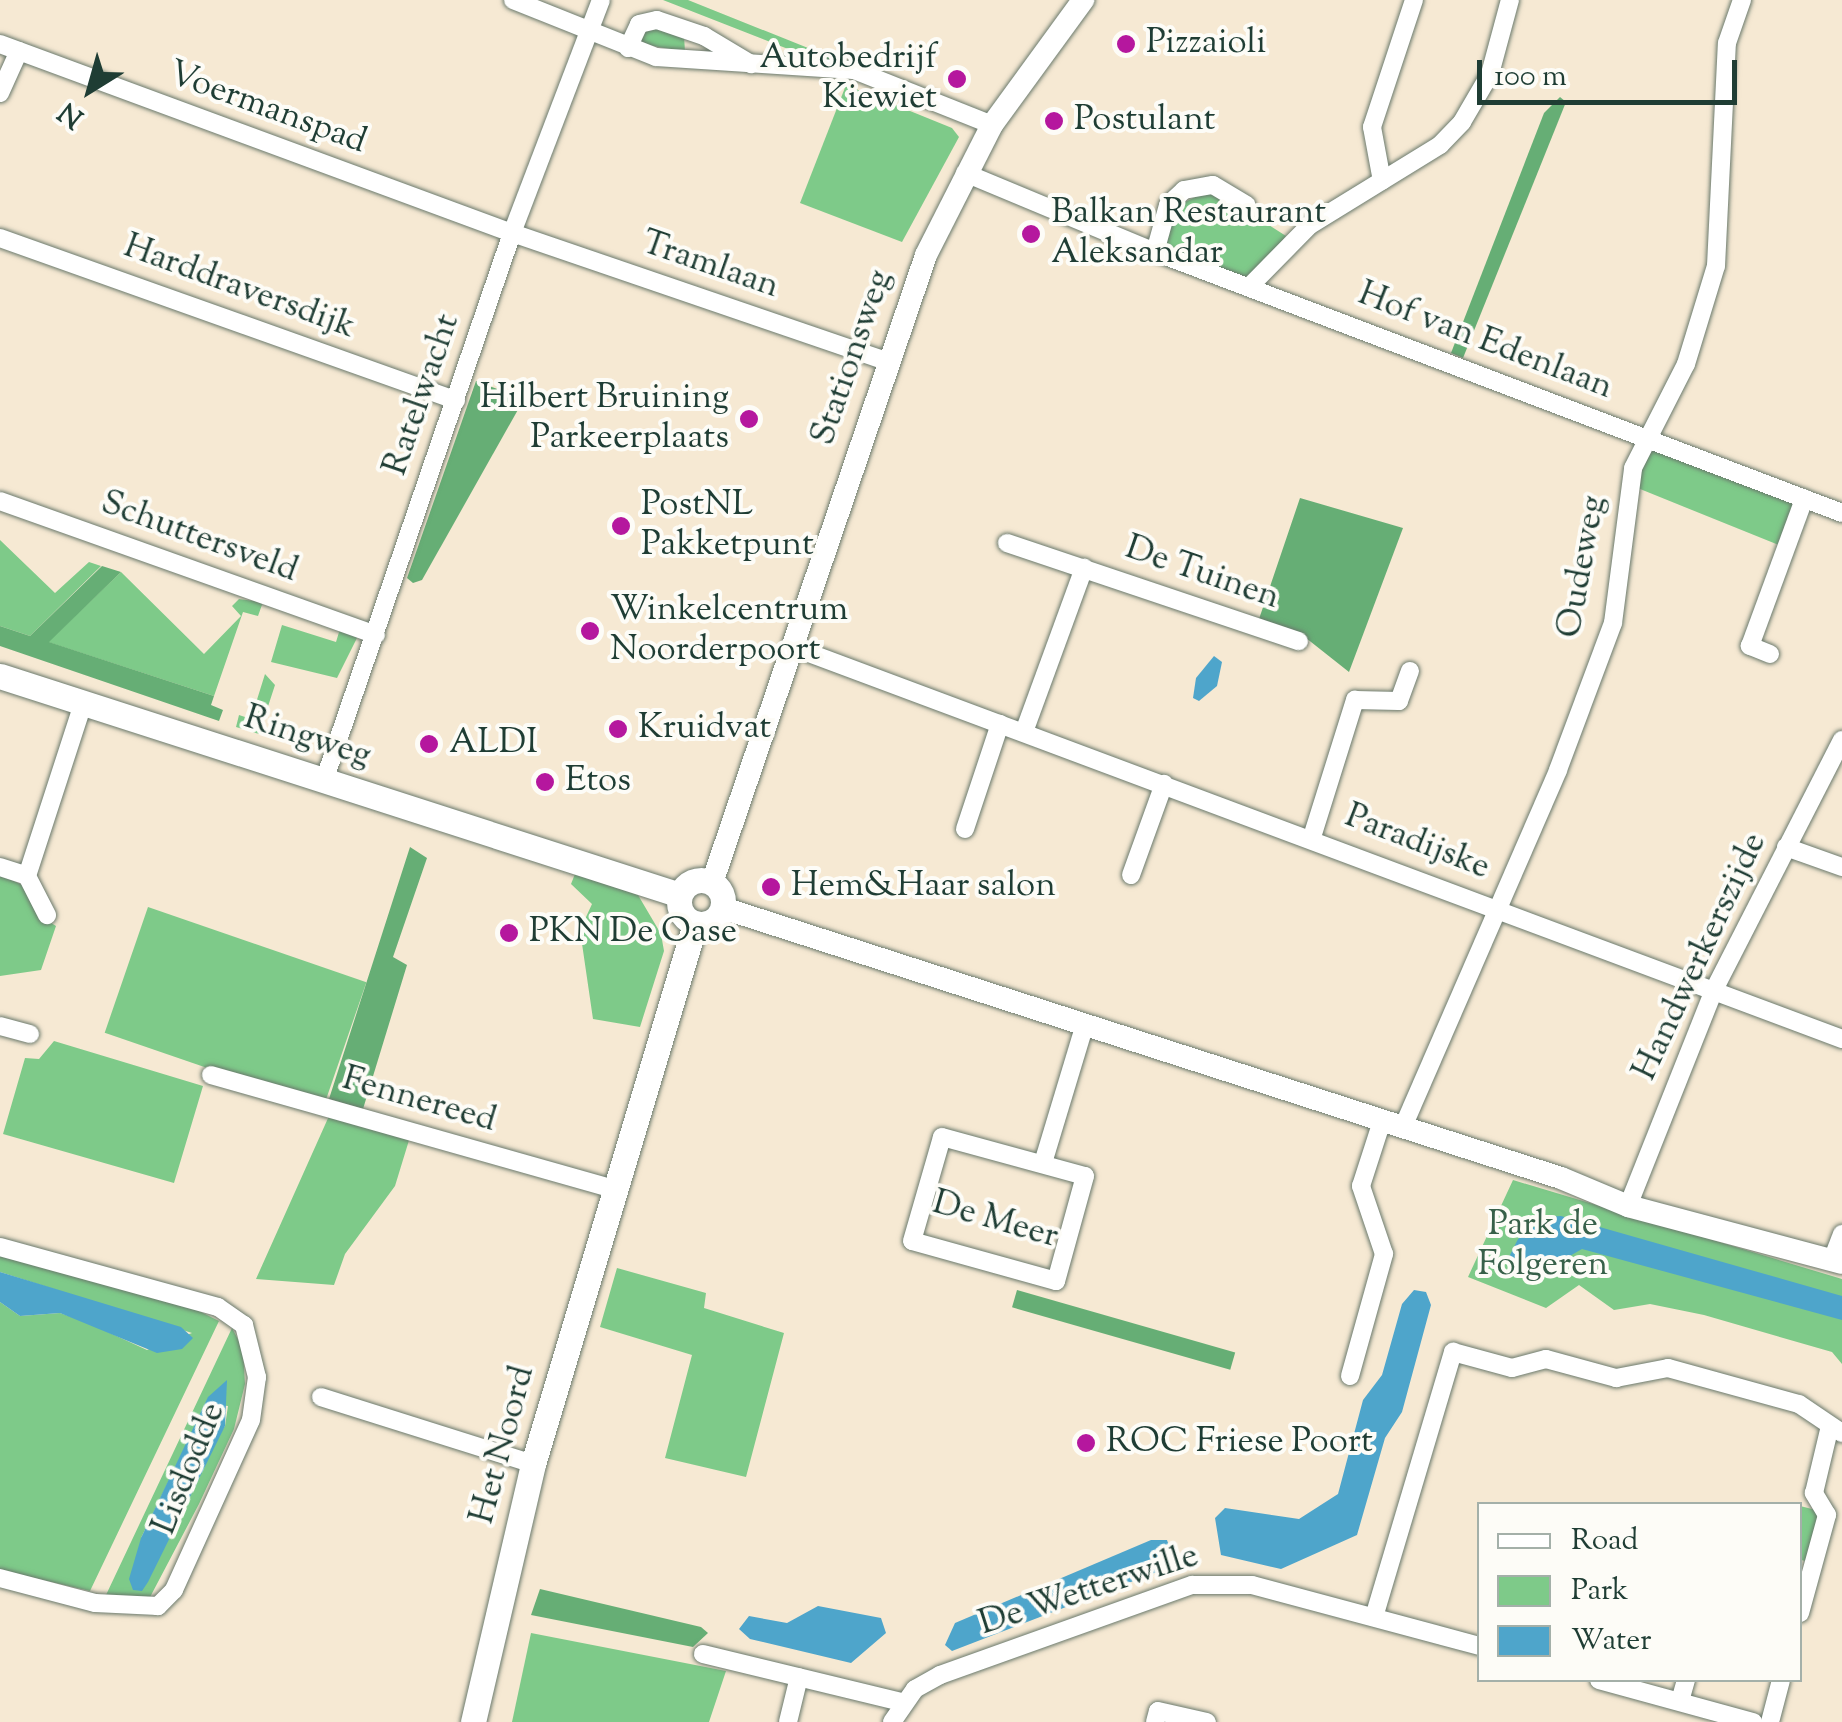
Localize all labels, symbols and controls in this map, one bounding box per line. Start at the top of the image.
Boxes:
place label: Pizzaioli [1146,23,1266,65]
marker: Pizzaioli [1115,33,1137,55]
place label: Autobedrijf Kiewiet [759,38,937,120]
north arrow [40,40,140,140]
scale bar [1482,40,1742,102]
street label: Voermanspad [162,54,372,164]
text: 100 m [1494,56,1567,99]
marker: Autobedrijf Kiewiet [946,68,968,90]
text: N [51,91,93,137]
place label: Postulant [1074,100,1215,142]
marker: Postulant [1043,110,1065,132]
place label: Balkan Restaurant Aleksandar [1051,193,1326,275]
street label: Tramlaan [636,223,784,309]
marker: Balkan Restaurant Aleksandar [1020,223,1042,245]
street label: Harddraversdijk [118,227,360,349]
street label: Stationsweg [803,265,903,451]
street label: Hof van Edenlaan [1352,274,1618,410]
street label: Ratelwacht [376,309,470,481]
place label: Hilbert Bruining Parkeerplaats [480,378,729,460]
marker: Hilbert Bruining Parkeerplaats [738,408,760,430]
street label: Schuttersveld [95,483,303,593]
place label: PostNL Pakketpunt [641,485,814,567]
street label: Oudeweg [1550,493,1616,641]
marker: PostNL Pakketpunt [610,515,632,537]
street label: De Tuinen [1119,528,1285,620]
place label: Winkelcentrum Noorderpoort [610,590,848,672]
marker: Winkelcentrum Noorderpoort [579,620,601,642]
street label: Ringweg [238,698,376,778]
place label: Kruidvat [638,708,771,750]
marker: Kruidvat [607,718,629,740]
place label: ALDI [449,723,538,765]
marker: ALDI [418,733,440,755]
place label: Etos [565,761,631,803]
marker: Etos [534,771,556,793]
street label: Paradijske [1339,796,1495,890]
street label: Handwerkerszijde [1625,827,1777,1087]
place label: Hem&Haar salon [791,866,1056,908]
marker: Hem&Haar salon [760,876,782,898]
place label: PKN De Oase [529,912,737,954]
marker: PKN De Oase [498,922,520,944]
street label: Fennereed [337,1059,501,1143]
street label: De Meer [927,1183,1063,1259]
park label: Park de Folgeren [1478,1205,1608,1287]
street label: Het Noord [463,1361,545,1529]
street label: Lisdodde [145,1397,235,1541]
place label: ROC Friese Poort [1106,1422,1373,1464]
marker: ROC Friese Poort [1075,1432,1097,1454]
legend [1477,1502,1802,1682]
text: Road [1571,1520,1638,1563]
street label: De Wetterwille [974,1536,1204,1646]
text: Park [1571,1570,1628,1613]
text: Water [1571,1620,1652,1663]

